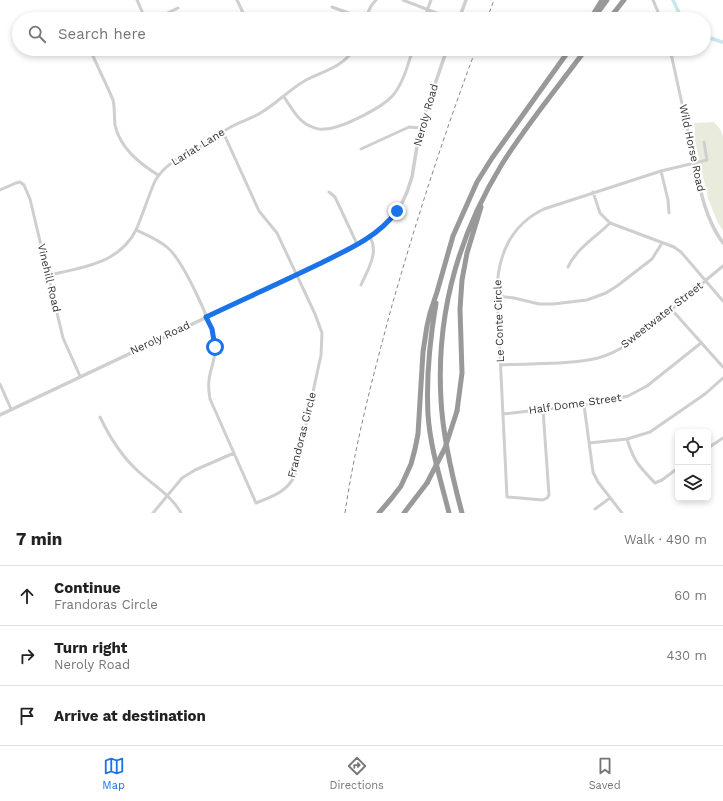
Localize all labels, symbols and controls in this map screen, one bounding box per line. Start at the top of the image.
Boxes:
search box [12,12,711,56]
icon: search [26,23,48,45]
text: Search here [58,25,146,43]
street label: Neroly Road [411,82,441,148]
street label: Wild Horse Road [676,103,708,193]
street label: Lariat Lane [169,125,227,169]
route end [388,202,406,220]
street label: Vinehill Road [35,242,63,314]
street label: Le Conte Circle [491,279,507,363]
street label: Sweetwater Street [618,279,706,351]
street label: Neroly Road [128,319,192,357]
route start [206,338,224,356]
street label: Frandoras Circle [285,391,319,479]
street label: Half Dome Street [528,391,623,417]
map controls [675,429,711,501]
button: locate [675,429,711,465]
button: layers [675,465,711,501]
text: 7 min [16,529,62,549]
text: Walk · 490 m [624,532,707,547]
text: Continue [54,579,121,597]
icon: ahead [16,585,38,607]
text: 60 m [674,588,707,603]
text: Frandoras Circle [54,597,158,612]
text: Turn right [54,639,127,657]
icon: right [16,645,38,667]
text: 430 m [667,648,707,663]
text: Neroly Road [54,657,130,672]
icon: arrive [16,705,38,727]
text: Arrive at destination [54,707,206,725]
tab: Map [102,755,125,792]
tab: Directions [330,755,384,792]
tab: Saved [589,755,621,792]

